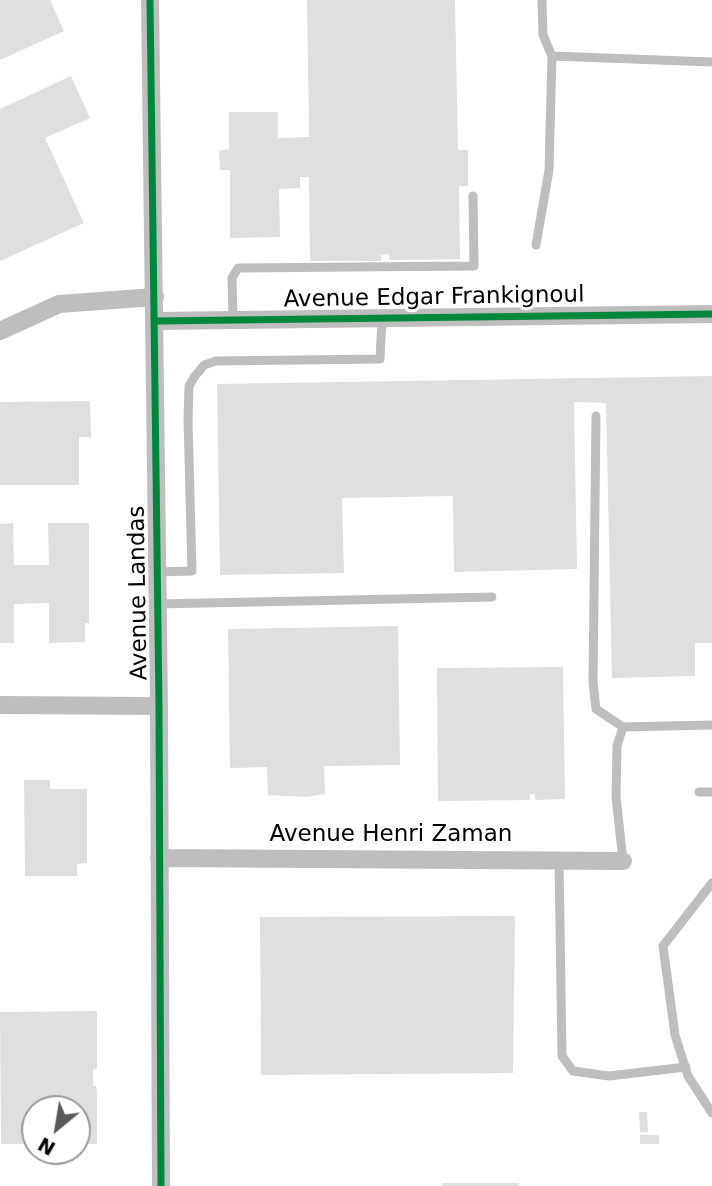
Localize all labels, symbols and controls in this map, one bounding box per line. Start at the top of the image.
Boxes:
street label: Avenue Edgar Frankignoul [283,282,585,314]
street label: Avenue Landas [124,505,154,681]
street label: Avenue Henri Zaman [270,821,512,849]
north arrow [21,1095,91,1165]
text: N [34,1133,59,1160]

